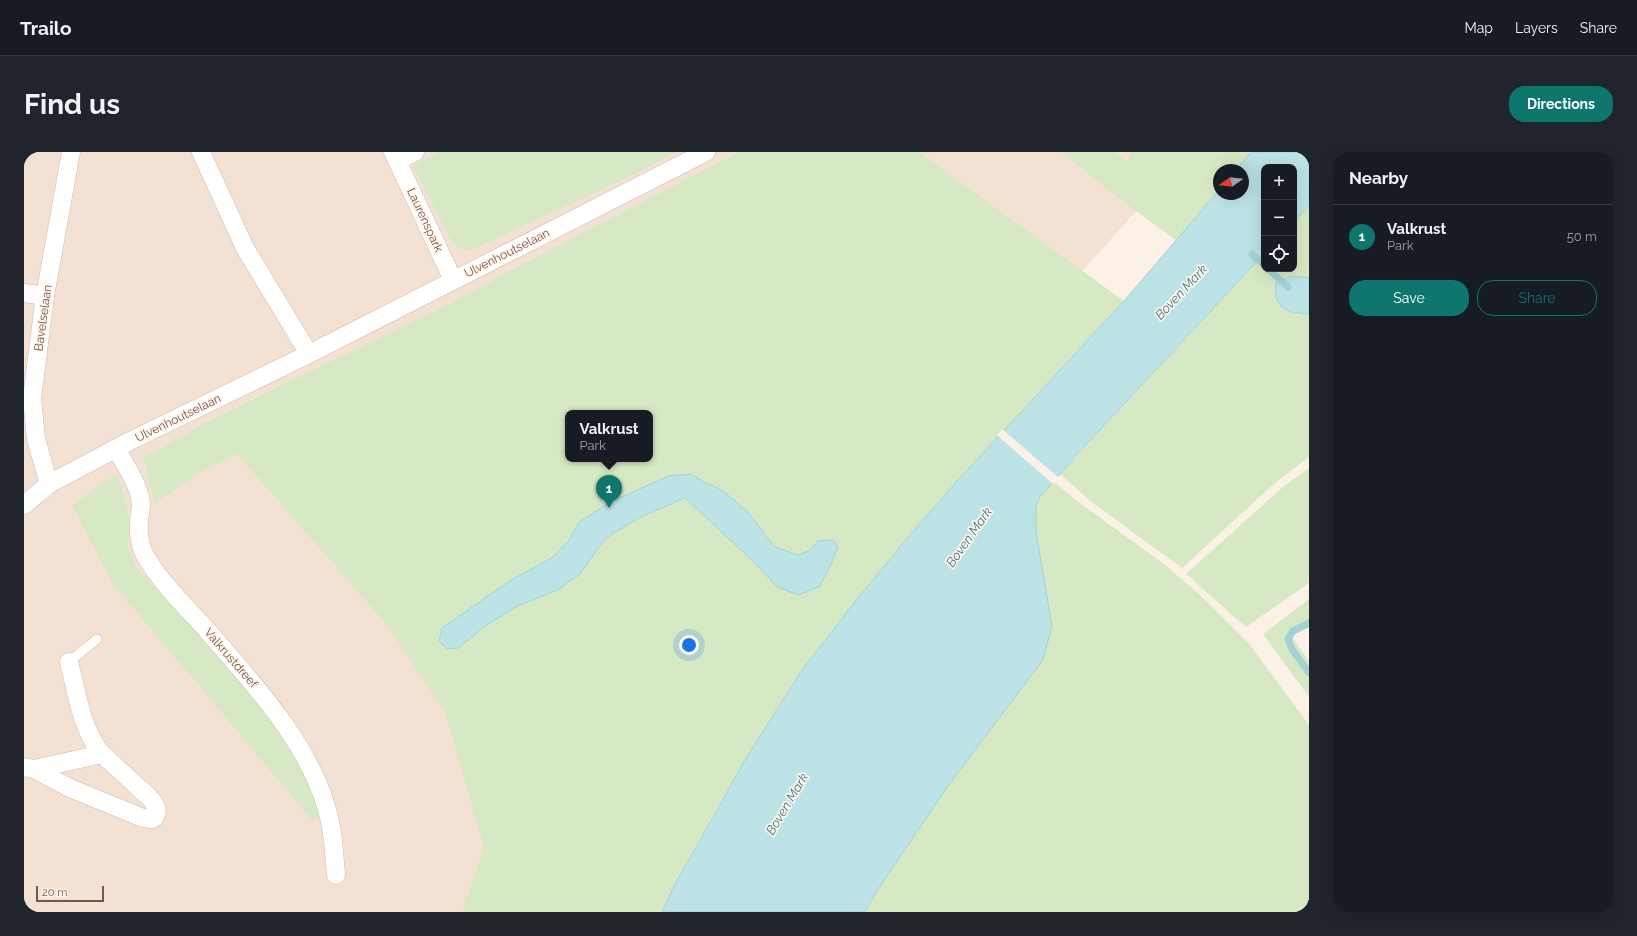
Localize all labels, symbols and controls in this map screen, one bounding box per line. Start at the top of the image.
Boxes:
text: Trailo [20,17,71,39]
text: Map [1465,20,1493,36]
text: Layers [1515,20,1558,36]
text: Share [1580,20,1617,36]
button: Directions [1509,86,1613,122]
text: Find us [24,88,120,121]
north arrow [1213,164,1249,200]
map controls [1261,164,1297,272]
button: + [1261,164,1297,200]
text: Nearby [1349,168,1408,188]
street label: Laurenspark [404,186,446,255]
button: − [1261,200,1297,236]
text: Valkrust [1387,220,1446,238]
street label: Ulvenhoutselaan [462,225,552,281]
text: 1 [1359,229,1365,244]
text: 50 m [1567,229,1597,244]
button: locate [1261,236,1297,272]
text: Park [1387,238,1414,253]
water label: Boven Mark [1152,262,1210,322]
button: Save [1349,280,1469,316]
button: Share [1477,280,1597,316]
street label: Bavelselaan [31,284,55,352]
street label: Ulvenhoutselaan [133,391,223,445]
popup [565,410,653,462]
text: Valkrust [579,420,639,438]
text: Park [579,438,606,453]
pin: 1 [596,475,622,508]
water label: Boven Mark [943,504,995,570]
street label: Valkrustdreef [201,625,261,691]
your location [679,635,699,655]
water label: Boven Mark [763,770,811,838]
scale bar [36,884,104,903]
text: 20 m [42,886,67,899]

